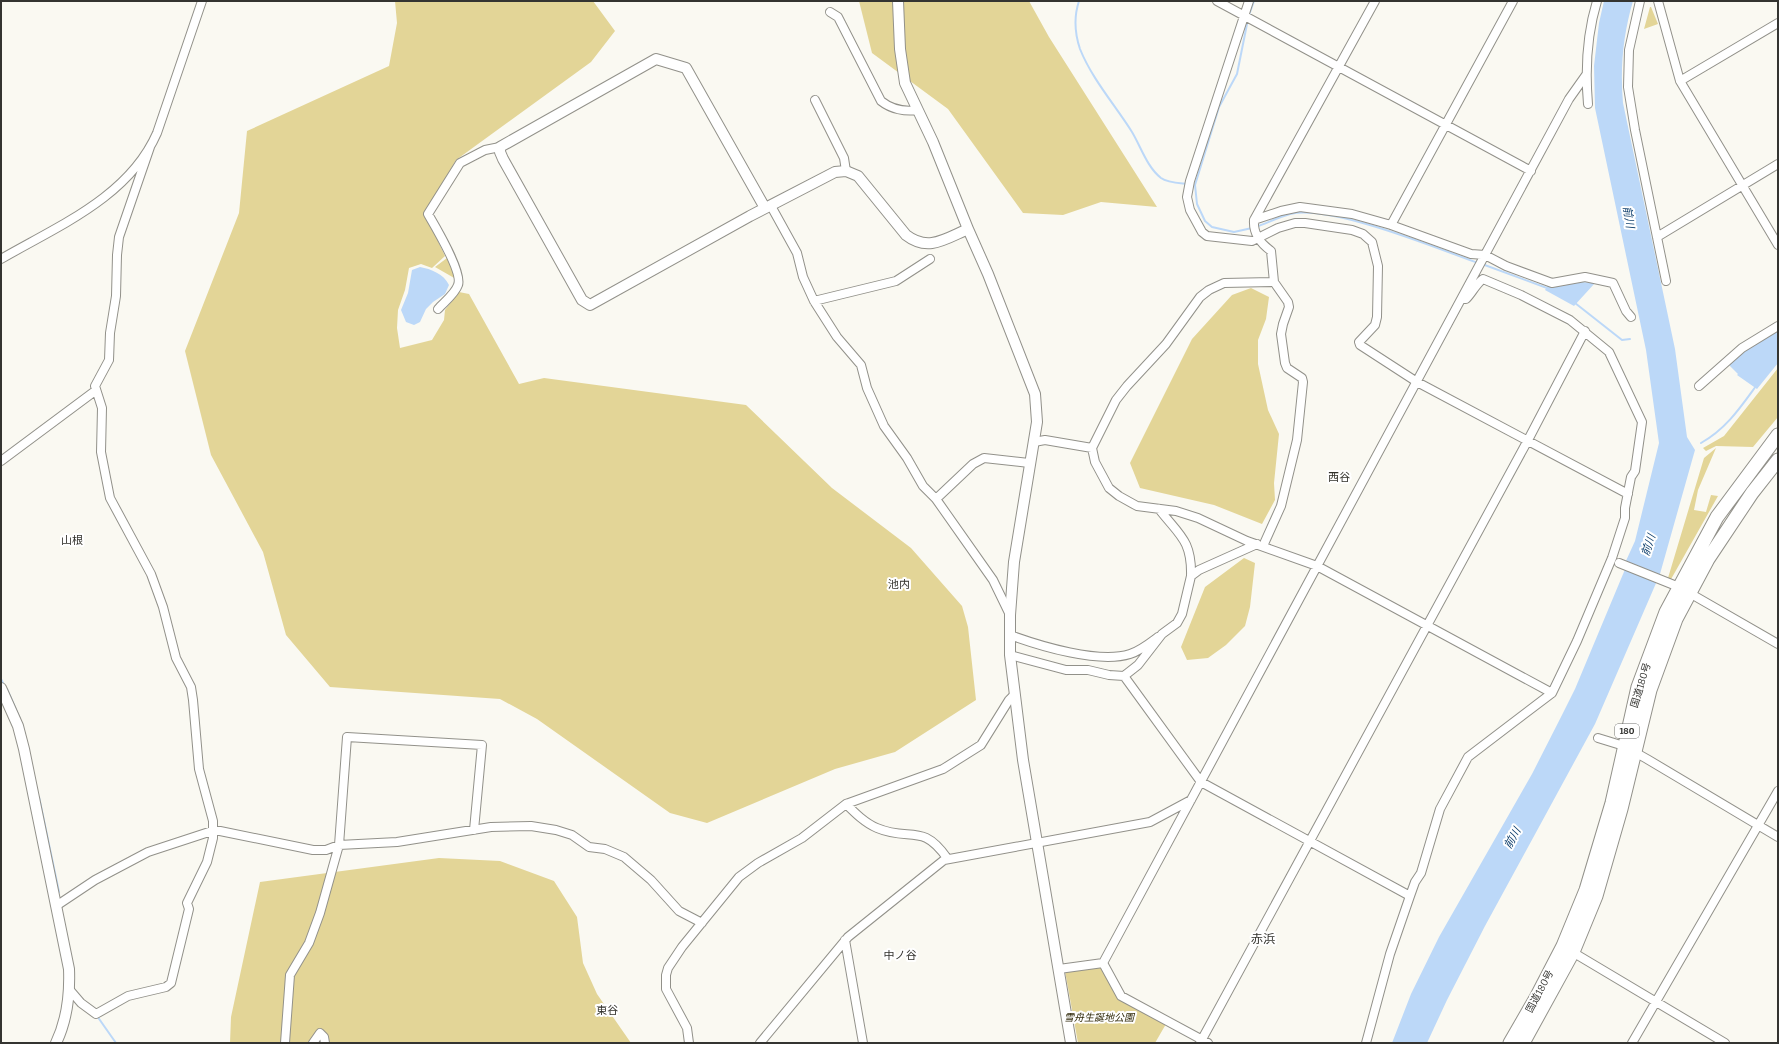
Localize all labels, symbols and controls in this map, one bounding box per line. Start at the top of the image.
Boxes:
water label: 前川 [1620,205,1637,230]
district label: 西谷 [1328,471,1350,484]
water label: 前川 [1639,532,1659,558]
district label: 山根 [61,534,83,547]
district label: 池内 [888,578,910,591]
street label: 国道180号 [1628,661,1653,709]
road number: 180 [1615,724,1639,738]
water label: 前川 [1501,825,1524,851]
district label: 赤浜 [1251,932,1275,946]
district label: 中ノ谷 [884,949,917,962]
street label: 国道180号 [1524,968,1556,1015]
district label: 東谷 [596,1004,618,1017]
park label: 雪舟生誕地公園 [1064,1012,1136,1024]

